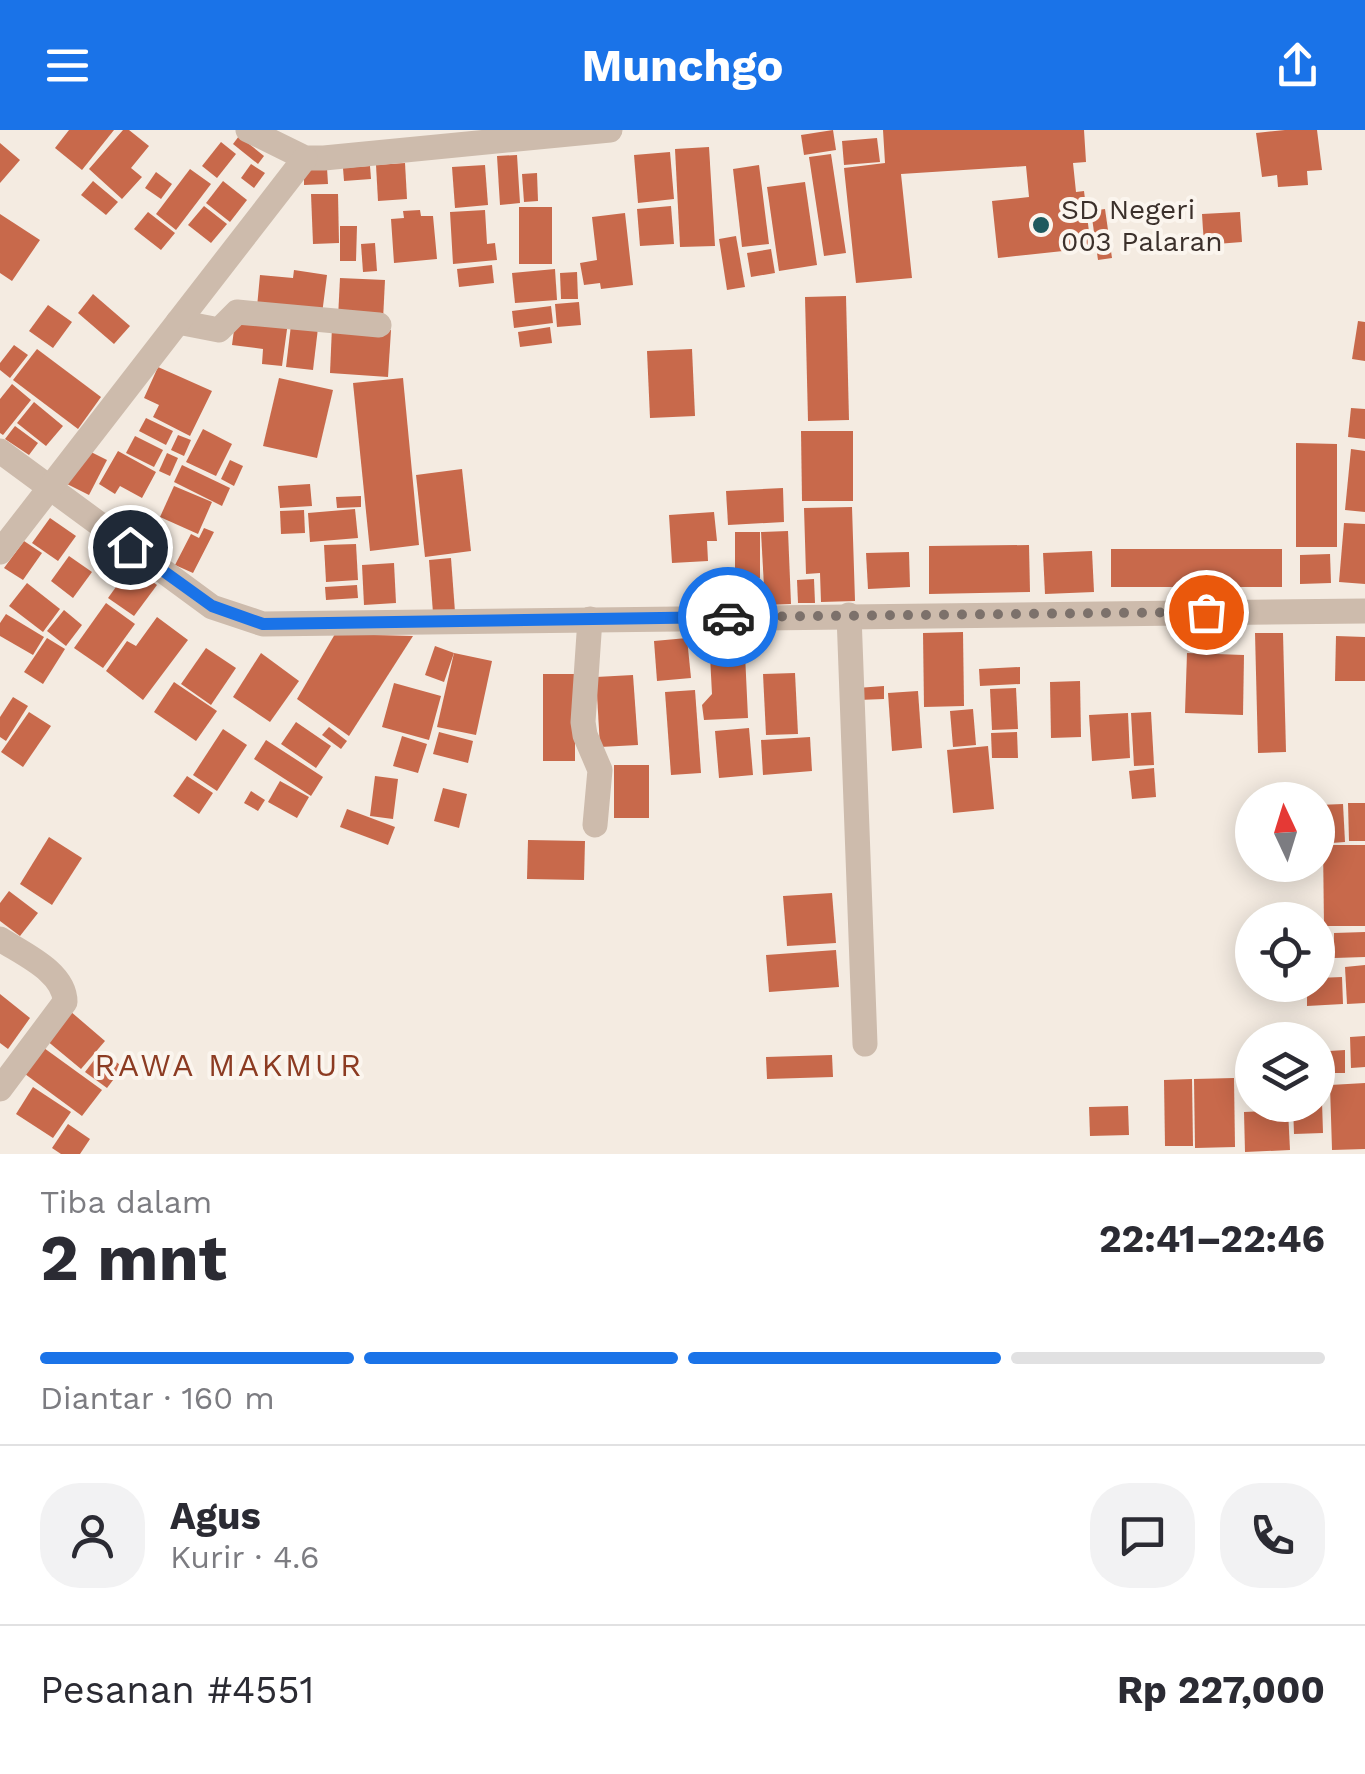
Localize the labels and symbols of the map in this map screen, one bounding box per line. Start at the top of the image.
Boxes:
place label: SD Negeri 003 Palaran [1061,193,1223,258]
marker: SD Negeri 003 Palaran [1030,214,1052,236]
pin [88,505,173,590]
courier [678,567,778,667]
pin [1164,570,1249,655]
north arrow [1235,782,1335,882]
district label: RAWA MAKMUR [94,1046,364,1084]

